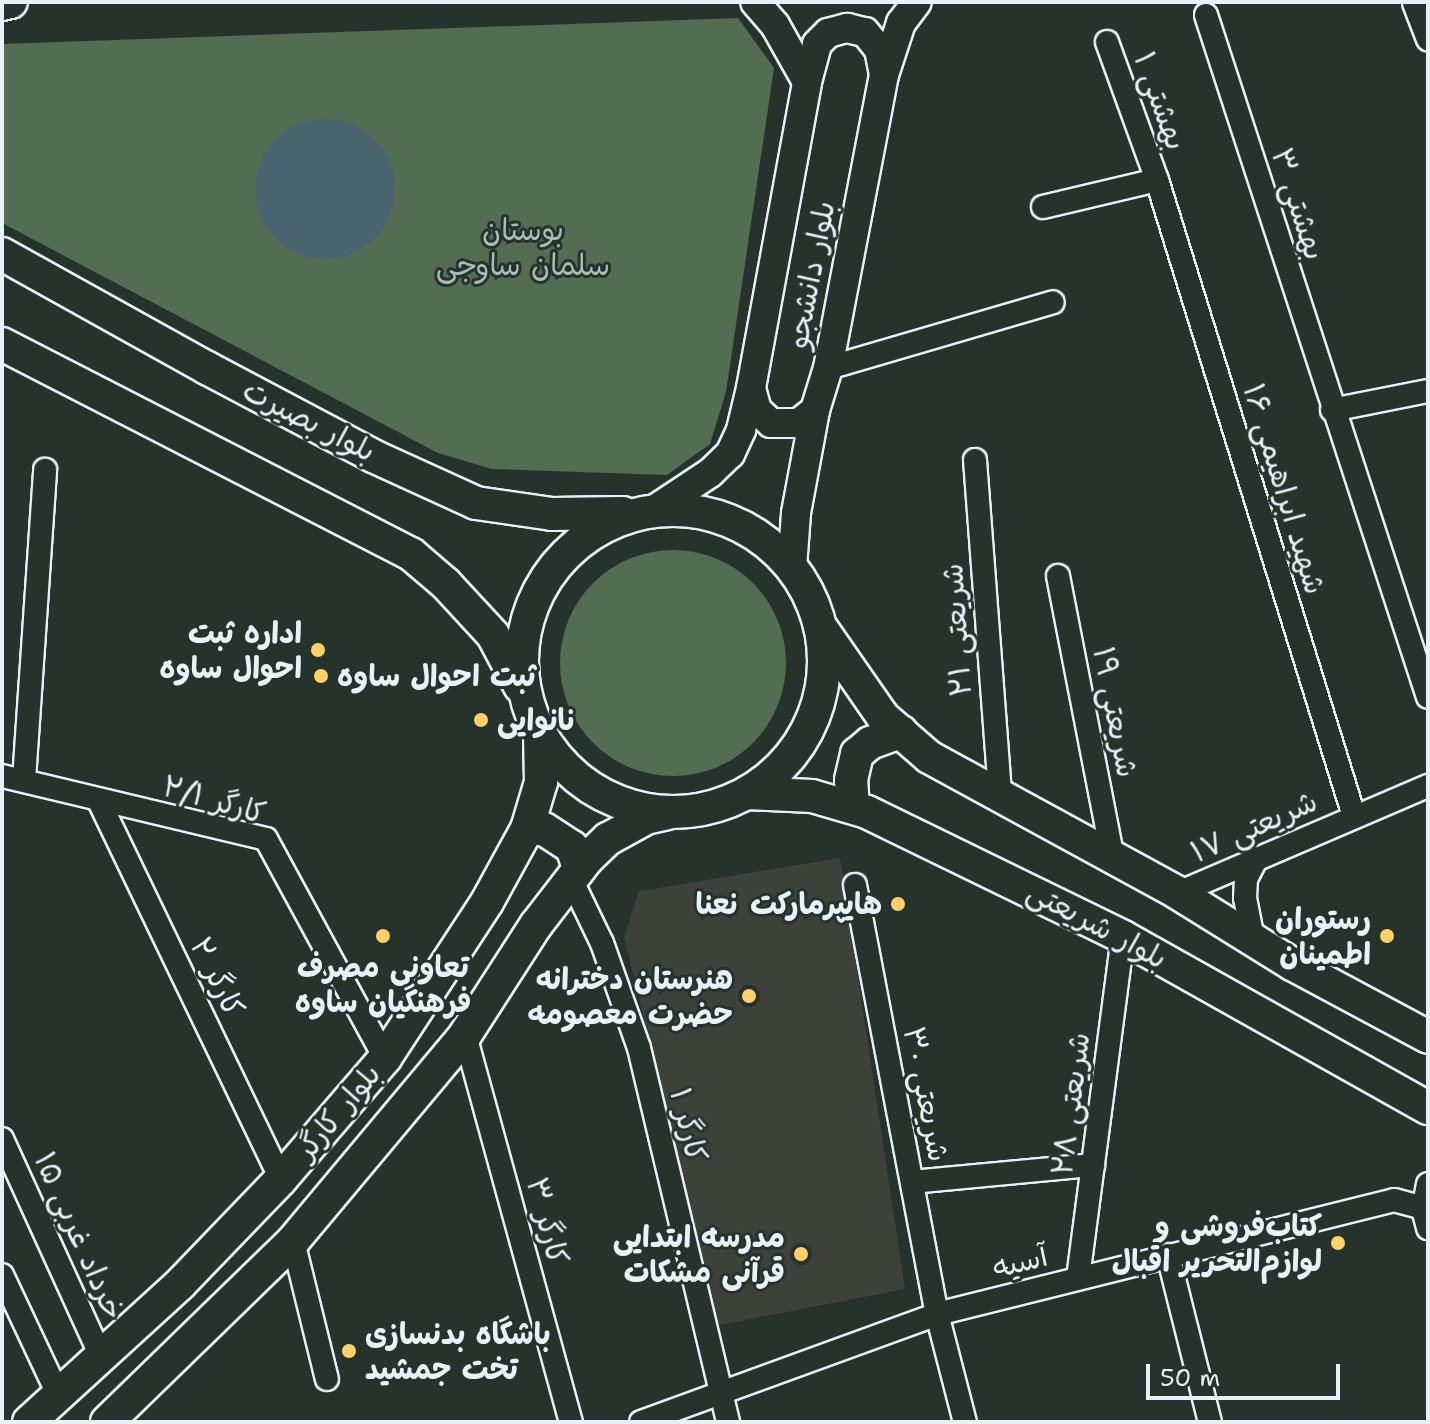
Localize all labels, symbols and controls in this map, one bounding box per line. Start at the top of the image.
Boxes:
street label: بهشتی ۱ [1126,47,1194,155]
street label: بهشتی ۳ [1263,144,1333,264]
street label: بلوار دانشجو [779,198,843,352]
park label: بوستان سلمان ساوجی [436,212,610,282]
street label: بلوار بصیرت [237,372,381,470]
street label: شهید ابراهیمی ۱۶ [1235,379,1333,599]
street label: شریعتی ۲۱ [934,562,980,698]
place label: اداره ثبت احوال ساوه [159,615,302,686]
marker: اداره ثبت احوال ساوه [309,641,327,659]
street label: شریعتی ۱۹ [1085,644,1145,780]
place label: ثبت احوال ساوه [337,658,536,694]
marker: ثبت احوال ساوه [312,667,330,685]
place label: نانوایی [497,702,577,738]
marker: نانوایی [472,711,490,729]
street label: کارگر ۲/۱ [158,768,270,832]
street label: شریعتی ۱۷ [1185,783,1323,871]
street label: بلوار شریعتی [1021,873,1173,977]
place label: هایپرمارکت نعنا [695,886,882,922]
marker: هایپرمارکت نعنا [889,895,907,913]
place label: رستوران اطمینان [1275,901,1371,972]
marker: تعاونی مصرف فرهنگیان ساوه [374,927,392,945]
marker: رستوران اطمینان [1378,927,1396,945]
street label: کارگر ۲ [182,931,252,1023]
place label: تعاونی مصرف فرهنگیان ساوه [295,949,471,1020]
place label: هنرستان دخترانه حضرت معصومه [528,961,733,1032]
marker: هنرستان دخترانه حضرت معصومه [740,987,758,1005]
street label: شریعتی ۳۰ [895,1023,957,1165]
street label: شریعتی ۲۸ [1044,1031,1098,1177]
street label: بلوار کارگر [287,1057,389,1167]
street label: کارگر ۱ [661,1084,715,1166]
street label: ۱۵ خرداد غربی [26,1147,132,1325]
street label: کارگر ۳ [518,1174,576,1268]
place label: کتاب‌فروشی و لوازم‌التحریر اقبال [1112,1208,1322,1278]
place label: مدرسه ابتدایی قرآنی مشکات [613,1219,785,1290]
marker: کتاب‌فروشی و لوازم‌التحریر اقبال [1329,1234,1347,1252]
street label: آسیه [989,1238,1051,1286]
marker: مدرسه ابتدایی قرآنی مشکات [792,1245,810,1263]
place label: باشگاه بدنسازی تخت جمشید [365,1316,551,1386]
marker: باشگاه بدنسازی تخت جمشید [340,1342,358,1360]
scale bar [1150,1348,1344,1398]
text: 50 m [1160,1362,1220,1394]

